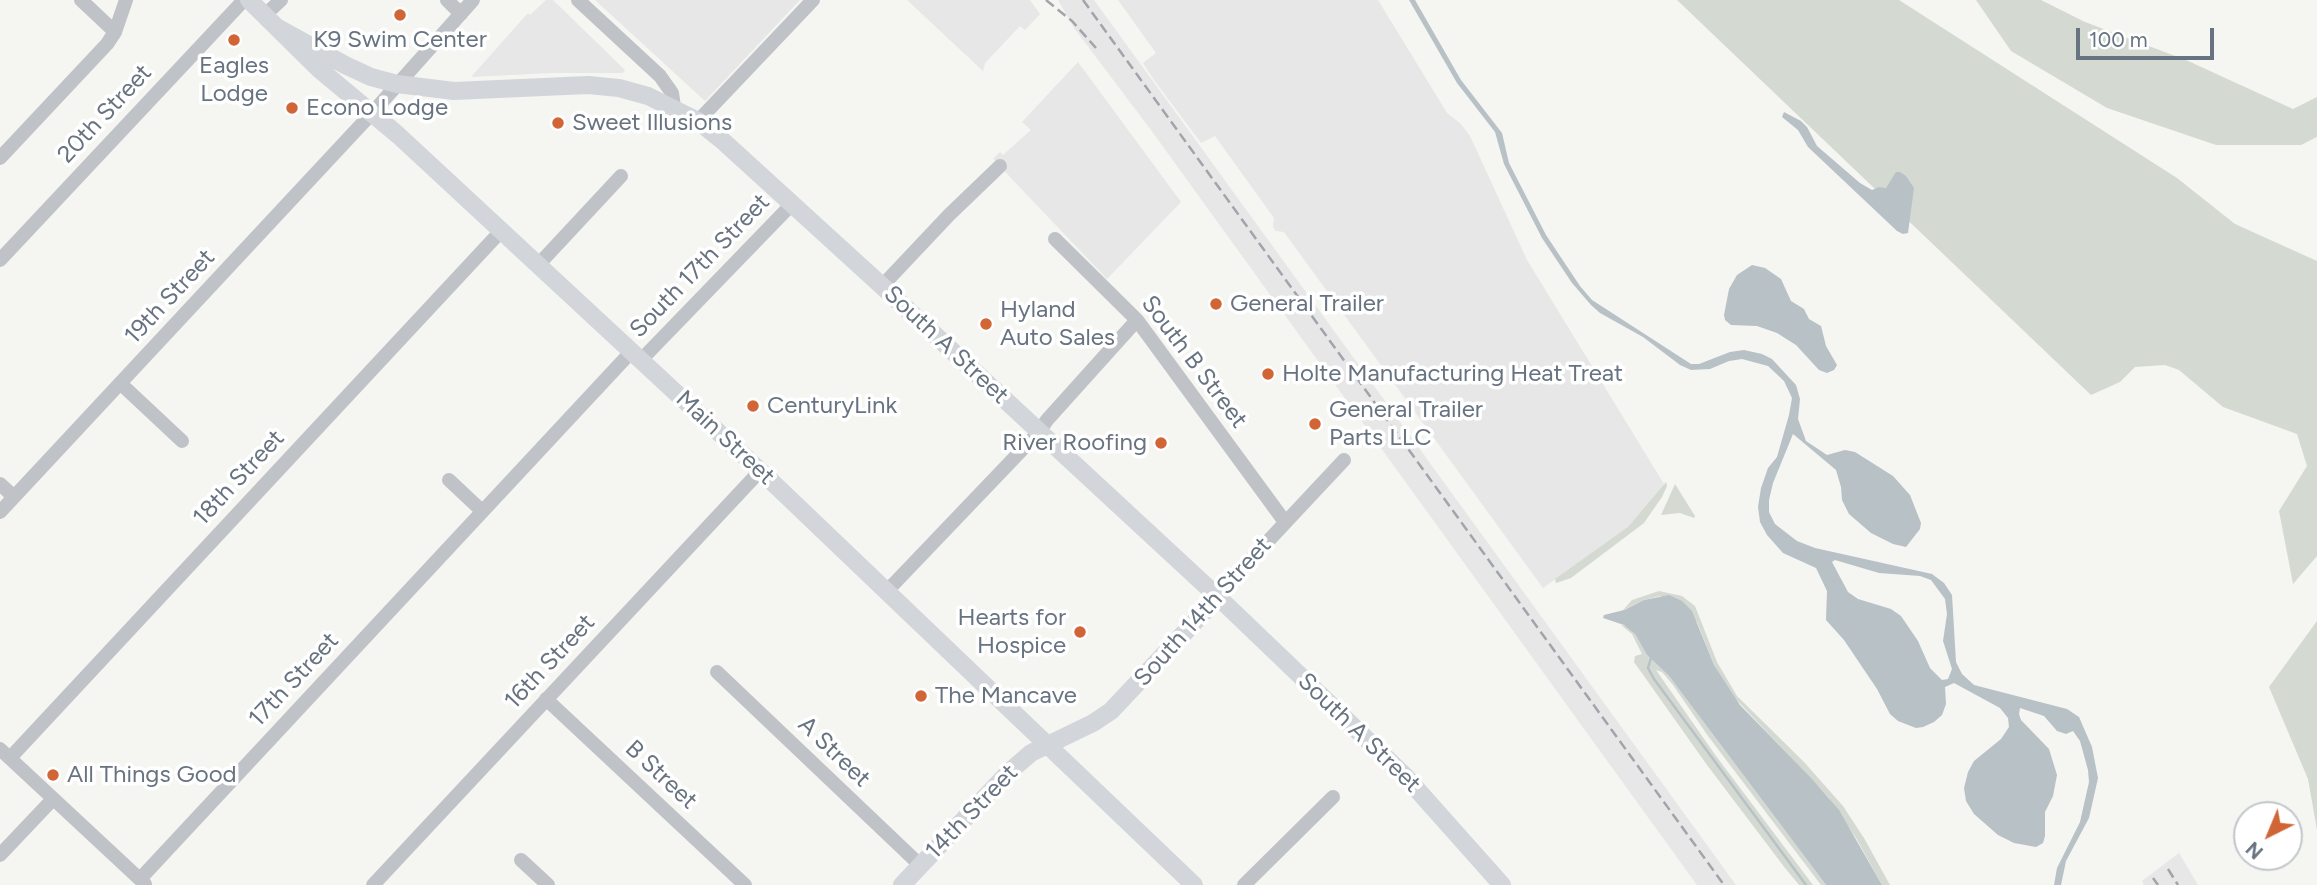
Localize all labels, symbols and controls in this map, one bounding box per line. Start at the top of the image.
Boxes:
marker: K9 Swim Center [392,7,408,23]
scale bar [2079,14,2217,58]
place label: K9 Swim Center [313,26,487,54]
text: 100 m [2089,27,2148,52]
marker: Eagles Lodge [226,32,242,48]
place label: Eagles Lodge [199,52,269,108]
street label: 20th Street [52,59,158,169]
place label: Econo Lodge [306,94,448,122]
marker: Econo Lodge [284,100,300,116]
place label: Sweet Illusions [572,109,732,137]
marker: Sweet Illusions [550,115,566,131]
street label: South 17th Street [624,188,776,344]
street label: 19th Street [119,244,221,350]
street label: South A Street [878,280,1014,410]
street label: South B Street [1135,290,1253,434]
place label: General Trailer [1230,290,1384,318]
place label: Hyland Auto Sales [1000,296,1115,352]
marker: General Trailer [1208,296,1224,312]
marker: Hyland Auto Sales [978,316,994,332]
place label: Holte Manufacturing Heat Treat [1282,360,1623,388]
marker: Holte Manufacturing Heat Treat [1260,366,1276,382]
street label: Main Street [670,385,780,491]
place label: CenturyLink [767,392,897,420]
place label: General Trailer Parts LLC [1329,396,1483,452]
marker: CenturyLink [745,398,761,414]
marker: General Trailer Parts LLC [1307,416,1323,432]
street label: 18th Street [187,424,291,532]
place label: River Roofing [1002,429,1147,457]
marker: River Roofing [1153,435,1169,451]
street label: South 14th Street [1128,531,1278,693]
place label: Hearts for Hospice [958,604,1066,660]
street label: 16th Street [499,609,601,715]
marker: Hearts for Hospice [1072,624,1088,640]
street label: 17th Street [243,627,345,733]
street label: South A Street [1292,667,1426,799]
place label: The Mancave [935,682,1077,710]
marker: The Mancave [913,688,929,704]
street label: A Street [792,711,876,793]
street label: B Street [619,735,703,815]
street label: 14th Street [920,759,1024,865]
place label: All Things Good [67,761,237,789]
marker: All Things Good [45,767,61,783]
north arrow [2233,801,2303,871]
text: N [2241,837,2268,864]

